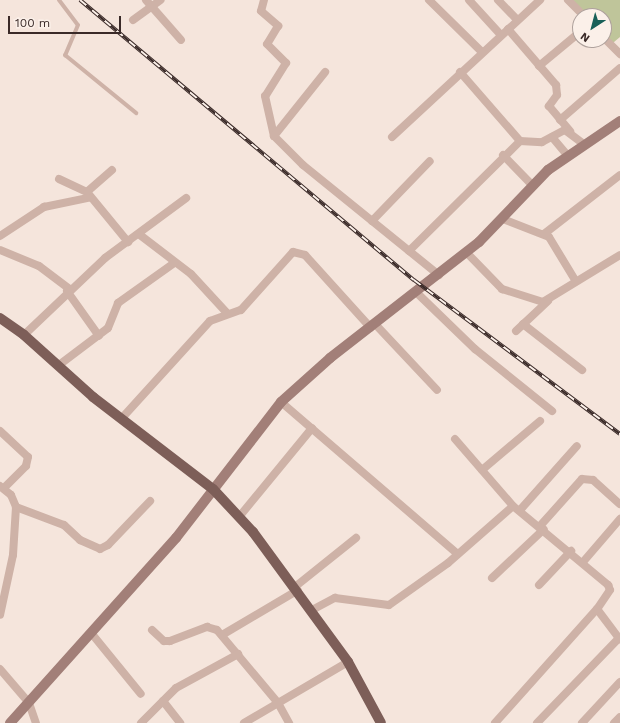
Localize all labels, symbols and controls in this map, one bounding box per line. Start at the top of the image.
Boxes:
scale bar [10,8,123,34]
north arrow [572,8,612,48]
text: 100 m [15,16,50,30]
text: N [578,30,592,45]

